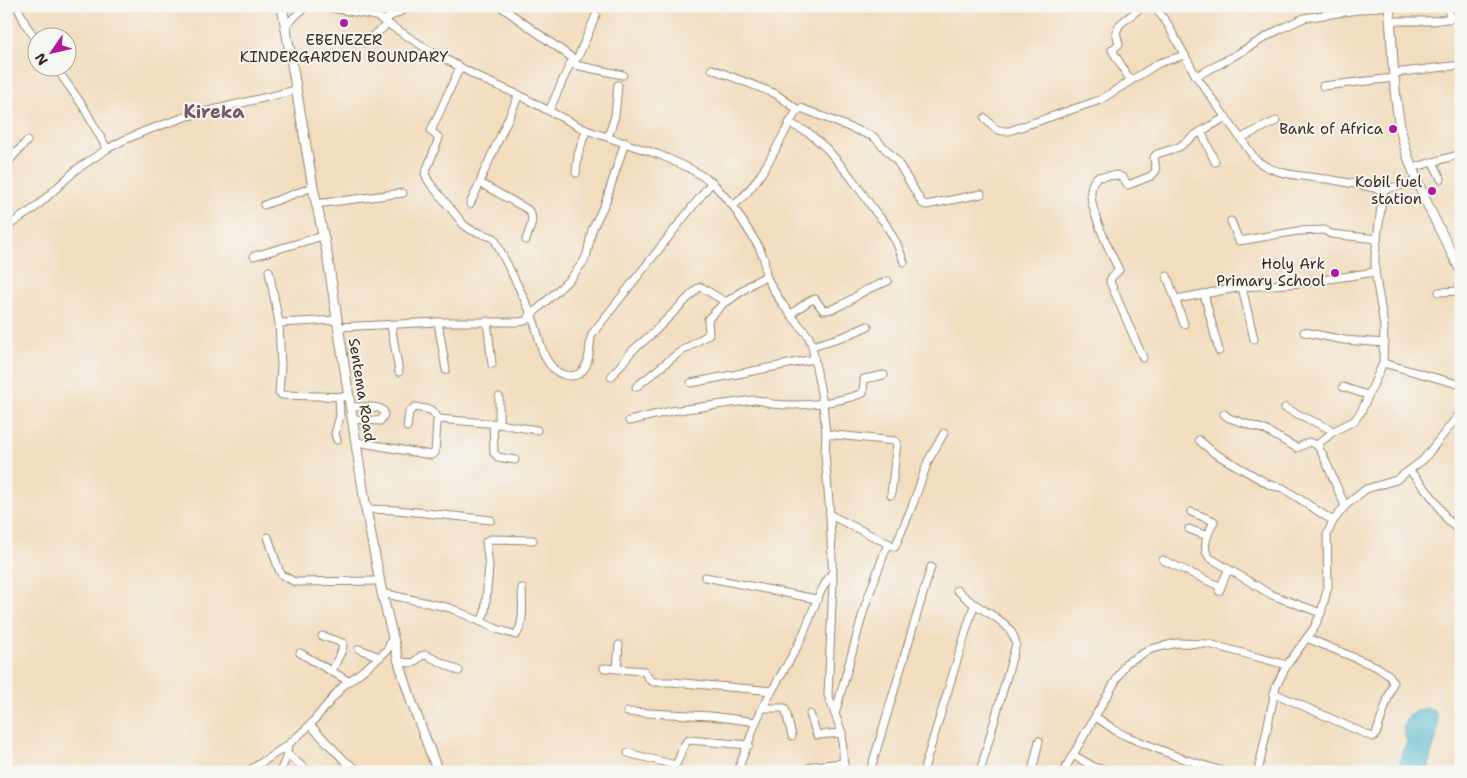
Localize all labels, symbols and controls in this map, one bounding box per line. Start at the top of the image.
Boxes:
marker: EBENEZER KINDERGARDEN BOUNDARY [338,17,350,29]
north arrow [28,28,78,78]
place label: EBENEZER KINDERGARDEN BOUNDARY [240,30,448,67]
text: N [31,50,52,69]
district label: Kireka [183,100,245,124]
place label: Bank of Africa [1279,119,1384,139]
marker: Bank of Africa [1387,123,1399,135]
place label: Kobil fuel station [1355,172,1422,209]
marker: Kobil fuel station [1426,185,1438,197]
place label: Holy Ark Primary School [1216,254,1325,291]
marker: Holy Ark Primary School [1329,267,1341,279]
street label: Sentema Road [344,337,380,444]

